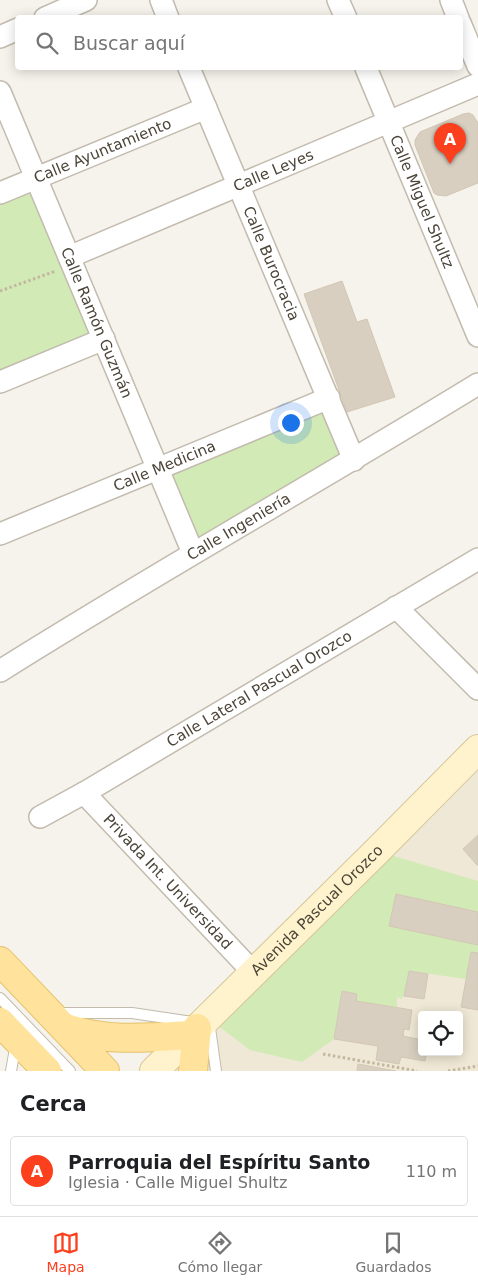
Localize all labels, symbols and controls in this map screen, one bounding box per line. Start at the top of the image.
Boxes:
search box [15,15,463,70]
icon: search [33,29,61,57]
text: Buscar aquí [73,32,185,54]
street label: Calle Ayuntamiento [31,114,174,187]
pin: A [434,123,466,164]
street label: Calle Miguel Shultz [386,132,458,271]
street label: Calle Leyes [231,146,316,195]
street label: Calle Burocracia [239,204,303,323]
street label: Calle Ramón Guzmán [57,245,136,401]
your location [278,410,304,436]
street label: Calle Medicina [111,437,218,495]
street label: Calle Ingeniería [184,489,294,564]
street label: Calle Lateral Pascual Orozco [163,627,355,751]
street label: Privada Int. Universidad [100,810,236,953]
street label: Avenida Pascual Orozco [247,841,387,979]
map controls [418,1011,463,1056]
button: locate [418,1011,463,1056]
text: Cerca [20,1092,87,1116]
text: Parroquia del Espíritu Santo [68,1151,370,1173]
text: A [31,1162,43,1181]
text: 110 m [406,1162,457,1181]
text: Iglesia · Calle Miguel Shultz [68,1173,287,1192]
tab: Mapa [47,1229,85,1275]
tab: Cómo llegar [178,1229,262,1275]
tab: Guardados [355,1229,431,1275]

